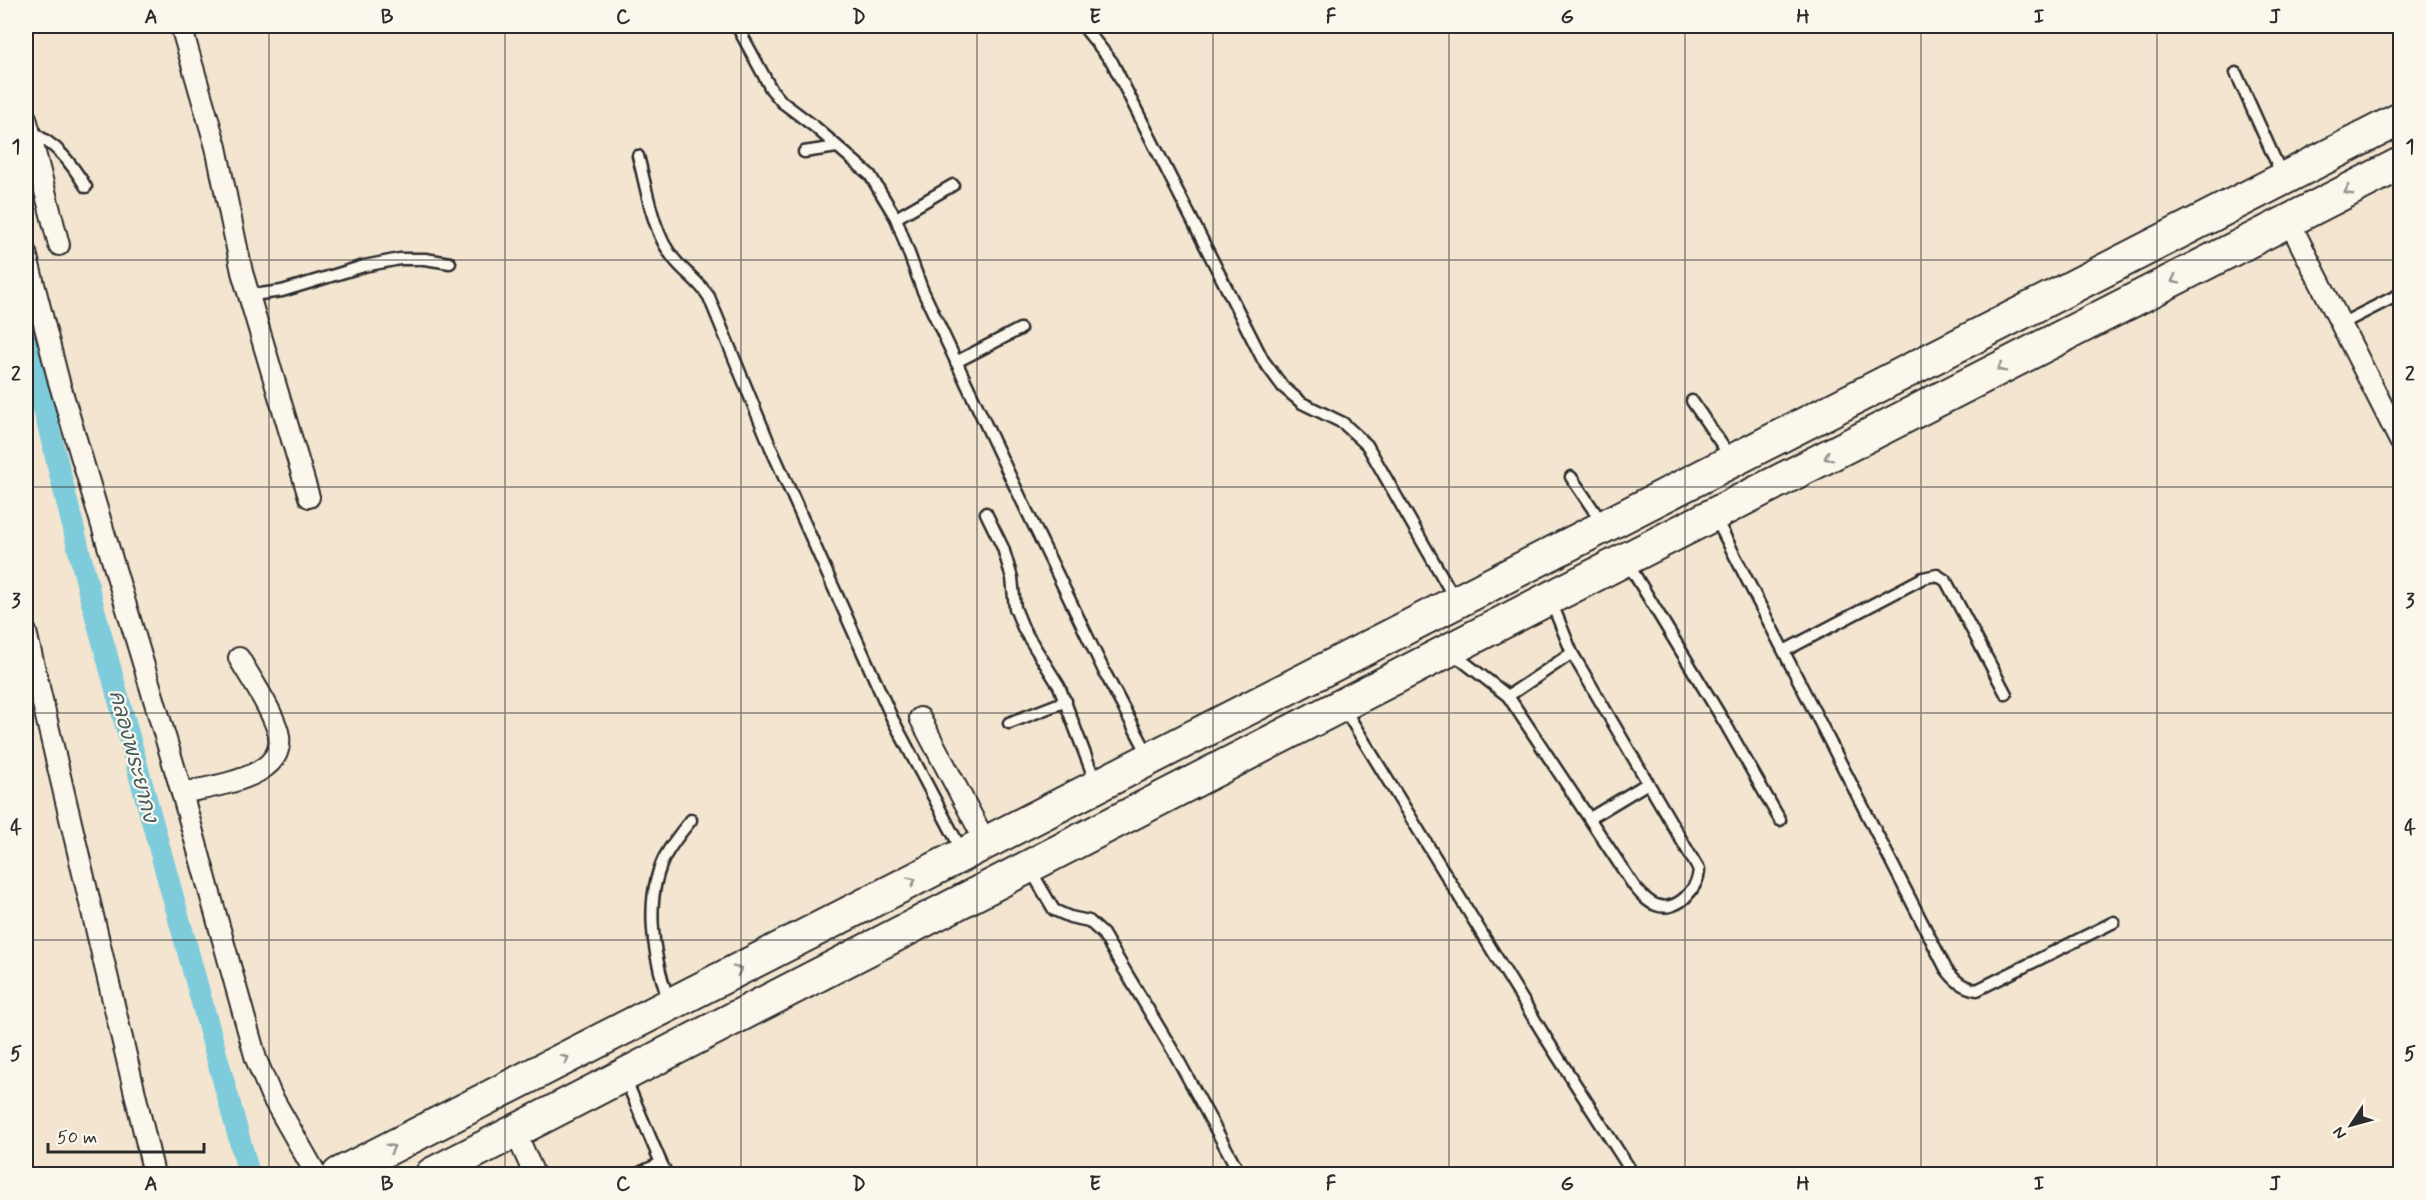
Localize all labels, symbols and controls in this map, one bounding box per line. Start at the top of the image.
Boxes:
text: A [144,4,158,31]
text: B [381,4,394,31]
text: C [616,4,631,31]
text: D [852,4,866,31]
text: E [1089,4,1101,31]
text: F [1326,4,1337,31]
text: G [1560,4,1574,31]
text: H [1796,4,1810,31]
text: I [2034,4,2044,31]
text: J [2269,4,2281,31]
text: 1 [12,134,20,161]
text: 1 [2406,134,2414,161]
one-way arrow [2344,184,2355,195]
one-way arrow [2170,272,2181,284]
text: 2 [11,361,21,388]
one-way arrow [1997,361,2008,373]
text: 2 [2405,361,2415,388]
one-way arrow [1823,450,1834,461]
text: 3 [11,588,21,615]
text: 3 [2405,588,2415,615]
water label: คลองพระยากง [102,687,165,828]
text: 4 [10,815,22,842]
text: 4 [2404,815,2416,842]
one-way arrow [905,877,916,888]
one-way arrow [732,966,743,977]
text: 5 [10,1041,22,1068]
text: 5 [2404,1041,2416,1068]
one-way arrow [559,1055,569,1066]
north arrow [2321,1095,2381,1155]
scale bar [48,1116,204,1154]
text: N [2328,1122,2352,1143]
text: 50 m [57,1126,97,1150]
one-way arrow [385,1144,396,1155]
text: A [144,1171,158,1198]
text: B [381,1171,394,1198]
text: C [616,1171,631,1198]
text: D [852,1171,866,1198]
text: E [1089,1171,1101,1198]
text: F [1326,1171,1337,1198]
text: G [1560,1171,1574,1198]
text: H [1796,1171,1810,1198]
text: I [2034,1171,2044,1198]
text: J [2269,1171,2281,1198]

